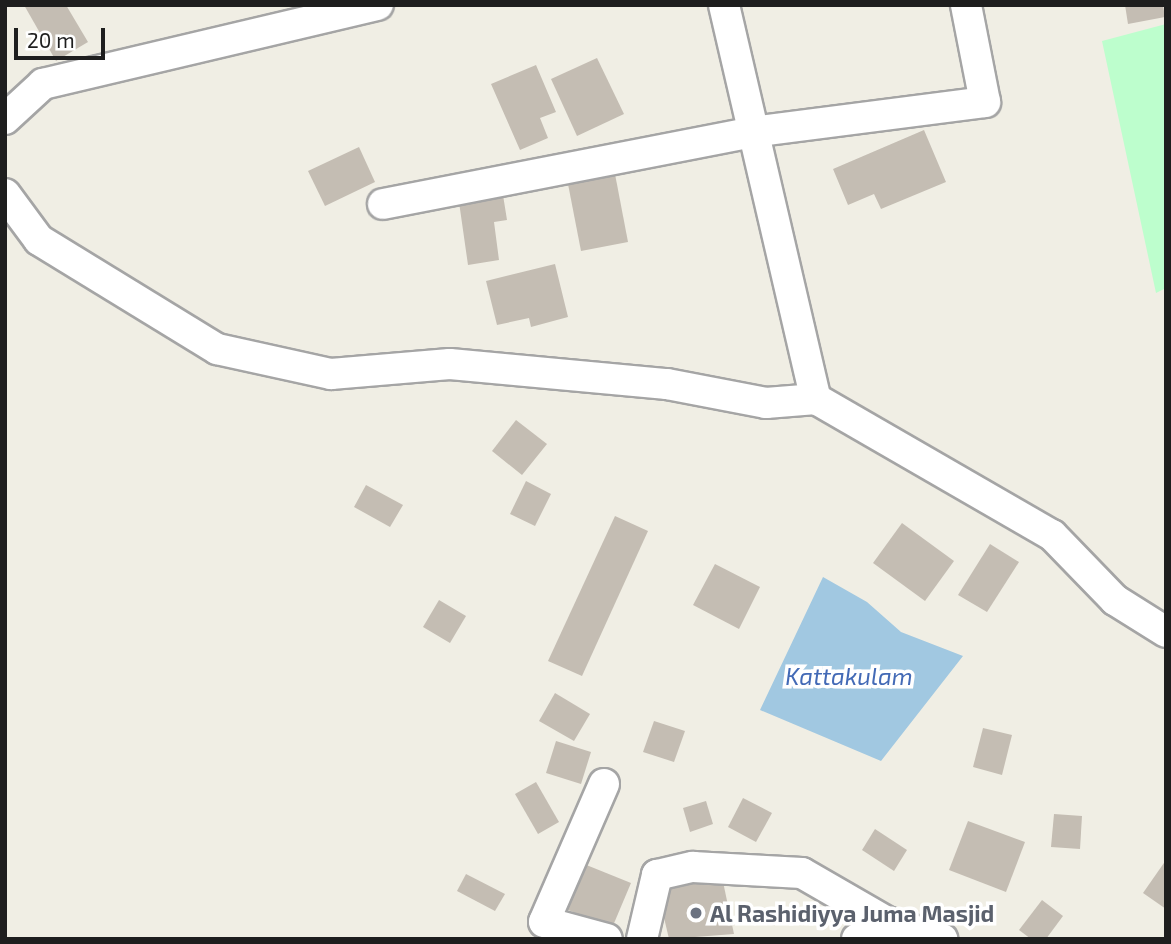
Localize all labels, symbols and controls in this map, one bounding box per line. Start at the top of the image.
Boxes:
scale bar [18,14,108,58]
text: 20 m [27,27,75,52]
water label: Kattakulam [785,662,913,690]
place label: Al Rashidiyya Juma Masjid [710,899,995,927]
marker: Al Rashidiyya Juma Masjid [688,905,704,921]

